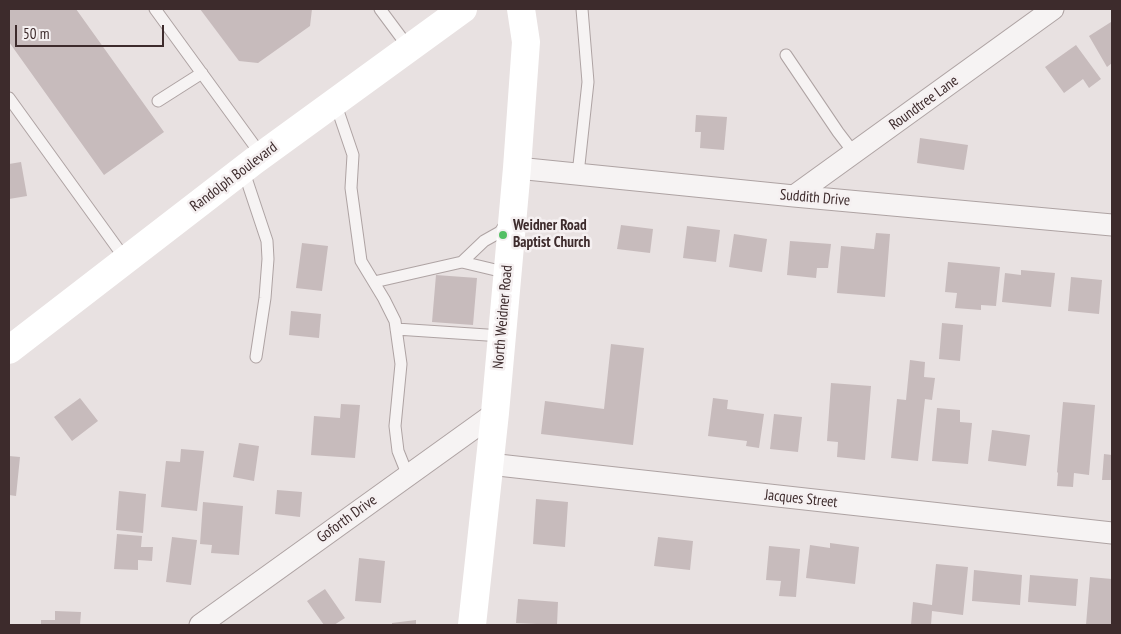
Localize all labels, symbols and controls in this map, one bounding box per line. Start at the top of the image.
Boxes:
scale bar [18,15,166,47]
text: 50 m [23,24,49,43]
street label: Roundtree Lane [886,72,962,134]
street label: Randolph Boulevard [187,138,281,216]
street label: Suddith Drive [779,186,851,210]
place label: Weidner Road Baptist Church [513,217,590,252]
marker: Weidner Road Baptist Church [497,229,509,241]
street label: North Weidner Road [489,264,517,370]
street label: Jacques Street [764,486,838,512]
street label: Goforth Drive [314,491,380,547]

